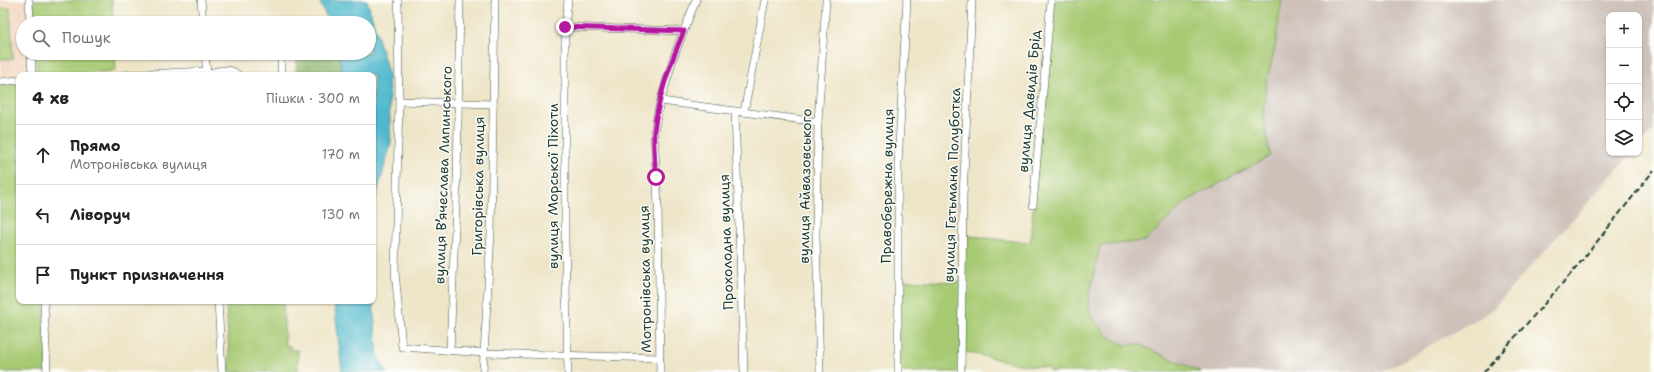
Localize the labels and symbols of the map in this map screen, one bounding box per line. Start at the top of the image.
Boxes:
route end [556,18,574,36]
street label: вулиця Давидів Брід [1014,29,1044,173]
street label: вулиця В’ячеслава Липинського [430,66,456,284]
street label: вулиця Гетьмана Полуботка [940,87,964,283]
street label: вулиця Морської Піхоти [544,103,562,269]
street label: вулиця Айвазовського [795,108,815,264]
street label: Правобережна вулиця [877,108,897,264]
street label: Григорівська вулиця [468,116,488,256]
route start [647,168,665,186]
street label: Прохолодна вулиця [715,174,737,310]
street label: Мотронівська вулиця [635,205,655,353]

